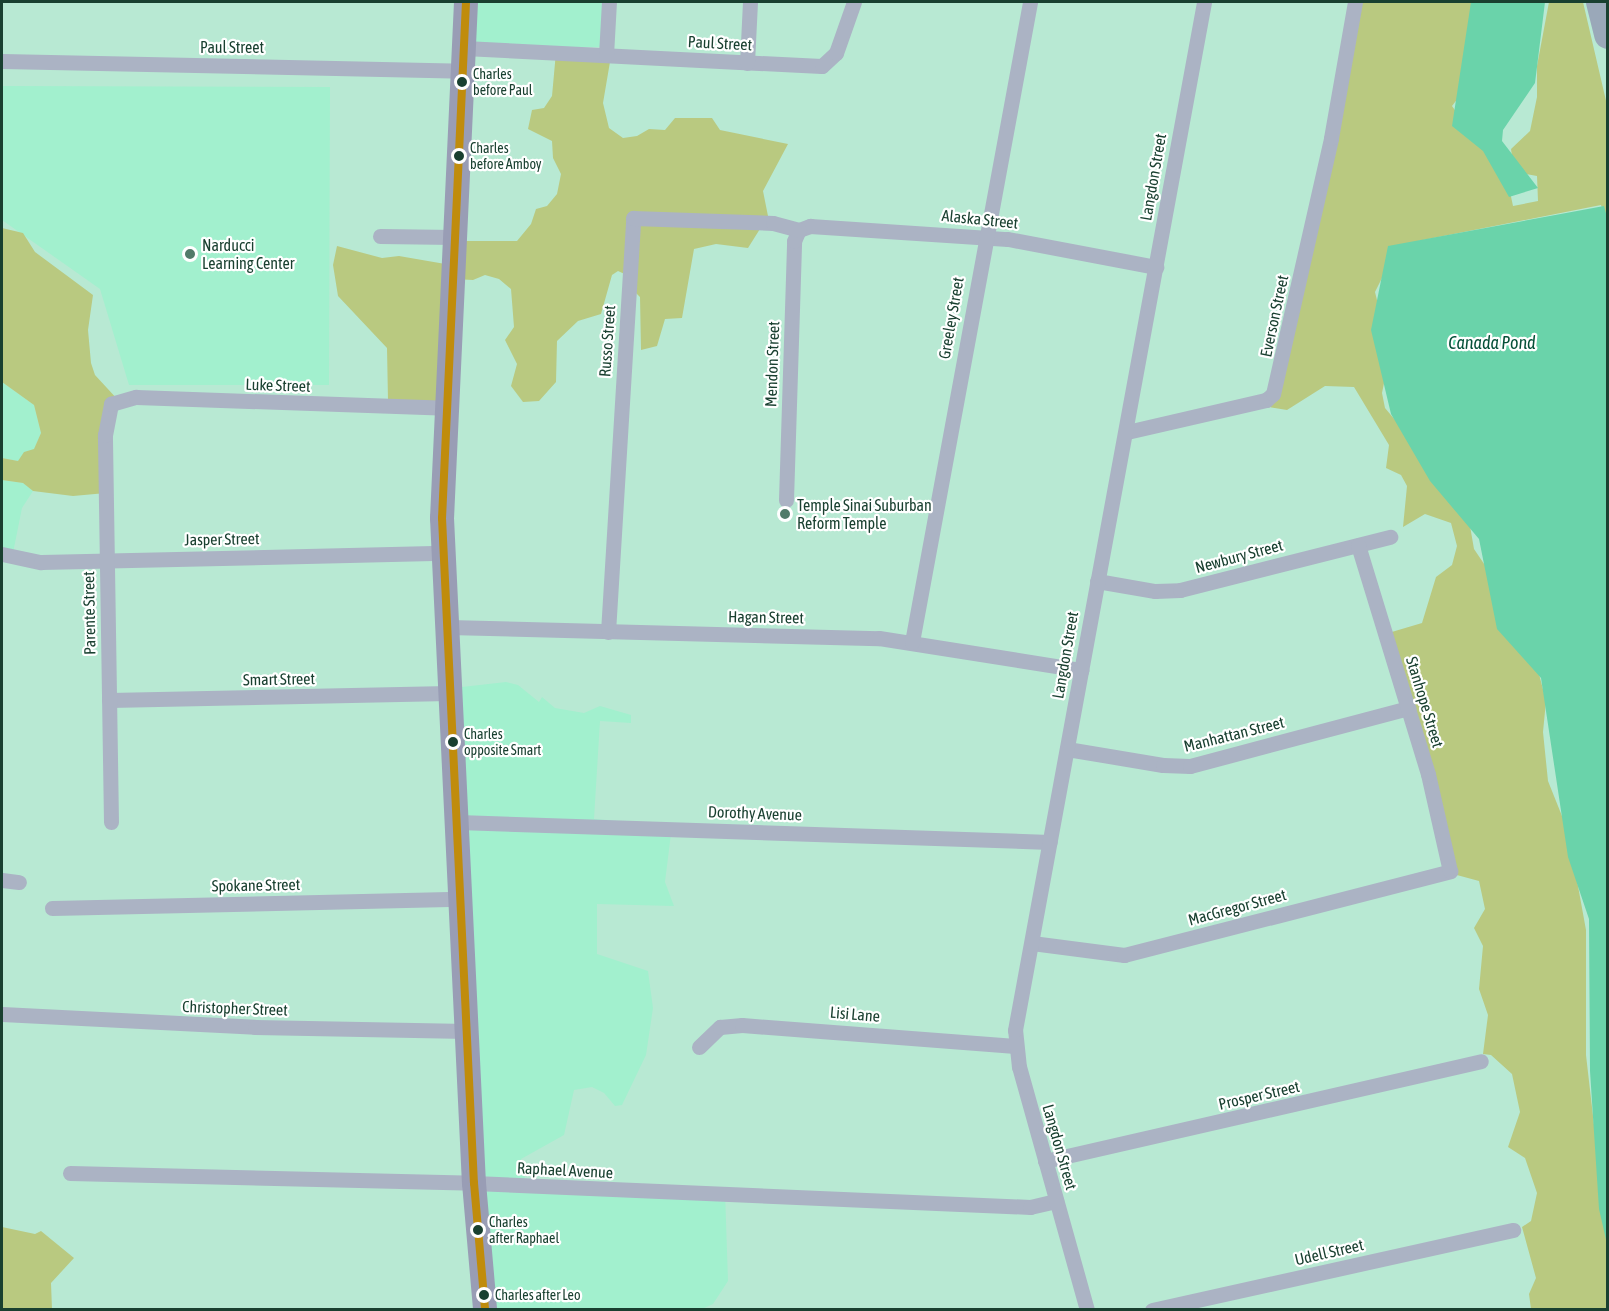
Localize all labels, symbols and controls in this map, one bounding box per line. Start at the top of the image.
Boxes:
street label: Paul Street [687,32,753,54]
street label: Paul Street [200,37,264,57]
place label: Charles before Paul [473,66,532,98]
marker: Charles before Paul [456,76,468,88]
street label: Langdon Street [1136,132,1170,222]
place label: Charles before Amboy [470,140,542,172]
marker: Charles before Amboy [453,150,465,162]
street label: Alaska Street [941,205,1019,233]
place label: Narducci Learning Center [202,235,295,273]
marker: Narducci Learning Center [183,247,197,261]
street label: Everson Street [1256,273,1292,359]
street label: Greeley Street [934,276,968,360]
street label: Russo Street [595,304,619,378]
street label: Mendon Street [761,321,783,407]
water label: Canada Pond [1448,332,1536,354]
street label: Luke Street [245,374,311,396]
place label: Temple Sinai Suburban Reform Temple [797,495,932,533]
marker: Temple Sinai Suburban Reform Temple [778,507,792,521]
street label: Jasper Street [184,529,260,549]
street label: Newbury Street [1193,535,1285,577]
street label: Parente Street [79,571,99,655]
street label: Hagan Street [728,607,804,627]
street label: Langdon Street [1048,610,1082,700]
street label: Stanhope Street [1402,654,1448,750]
street label: Smart Street [243,669,315,689]
street label: Manhattan Street [1182,712,1286,756]
place label: Charles opposite Smart [464,726,541,758]
marker: Charles opposite Smart [447,736,459,748]
street label: Dorothy Avenue [708,802,802,824]
street label: Spokane Street [212,875,300,895]
street label: MacGregor Street [1186,885,1288,929]
street label: Christopher Street [182,997,288,1019]
street label: Lisi Lane [829,1002,881,1026]
street label: Prosper Street [1217,1076,1301,1114]
street label: Langdon Street [1039,1102,1081,1192]
street label: Raphael Avenue [516,1158,614,1182]
place label: Charles after Raphael [489,1214,559,1246]
marker: Charles after Raphael [472,1224,484,1236]
street label: Udell Street [1293,1235,1365,1269]
place label: Charles after Leo [495,1287,580,1303]
marker: Charles after Leo [478,1289,490,1301]

